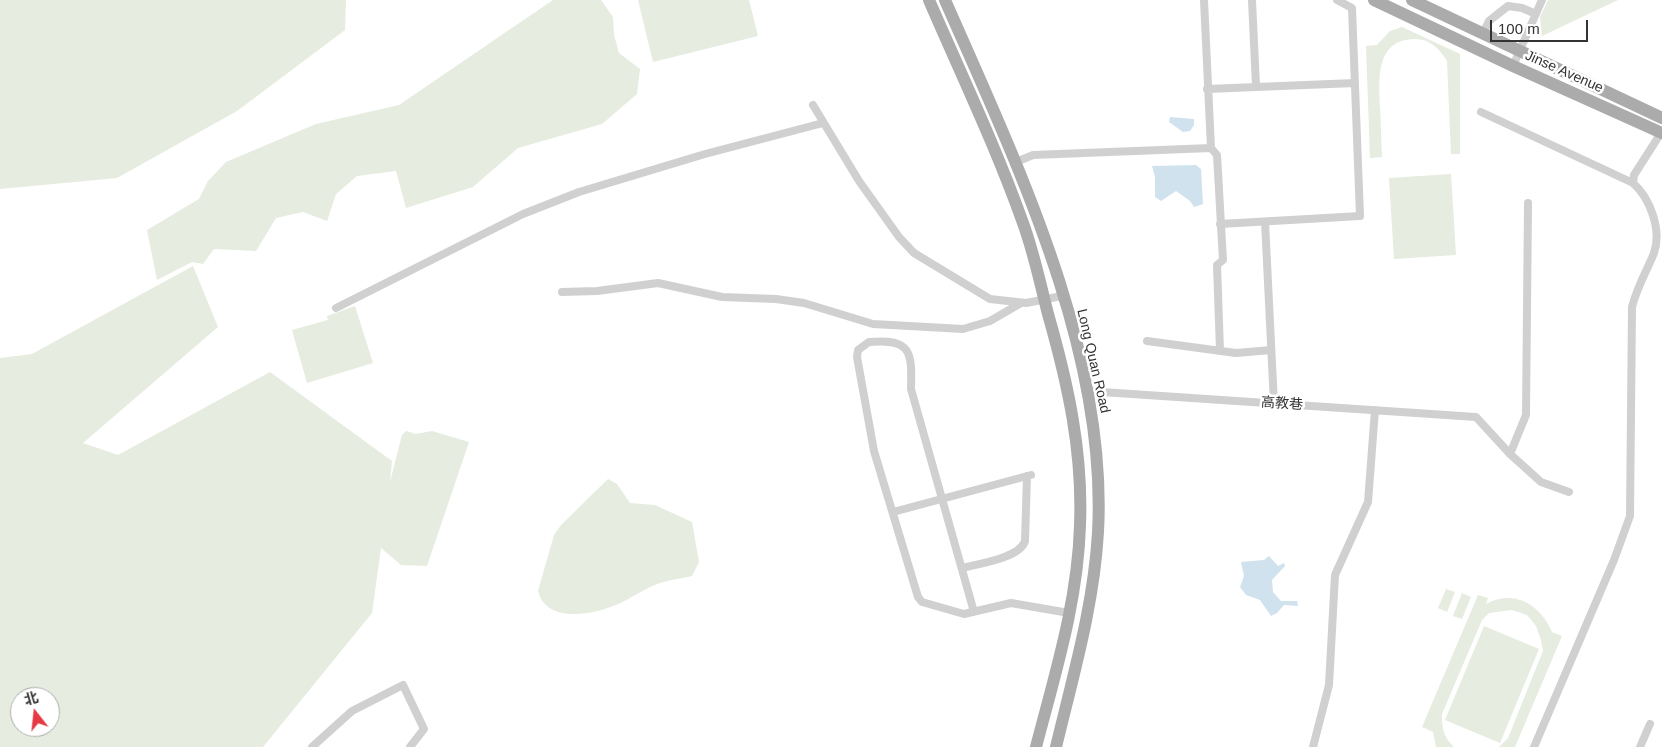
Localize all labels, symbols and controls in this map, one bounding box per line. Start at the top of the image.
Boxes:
scale bar [1492,10,1590,42]
text: 100 m [1498,20,1540,37]
street label: Jinse Avenue [1522,47,1606,97]
street label: Long Quan Road [1073,307,1113,415]
street label: 高教巷 [1260,394,1304,414]
north arrow [10,687,60,737]
text: 北 [22,689,40,708]

